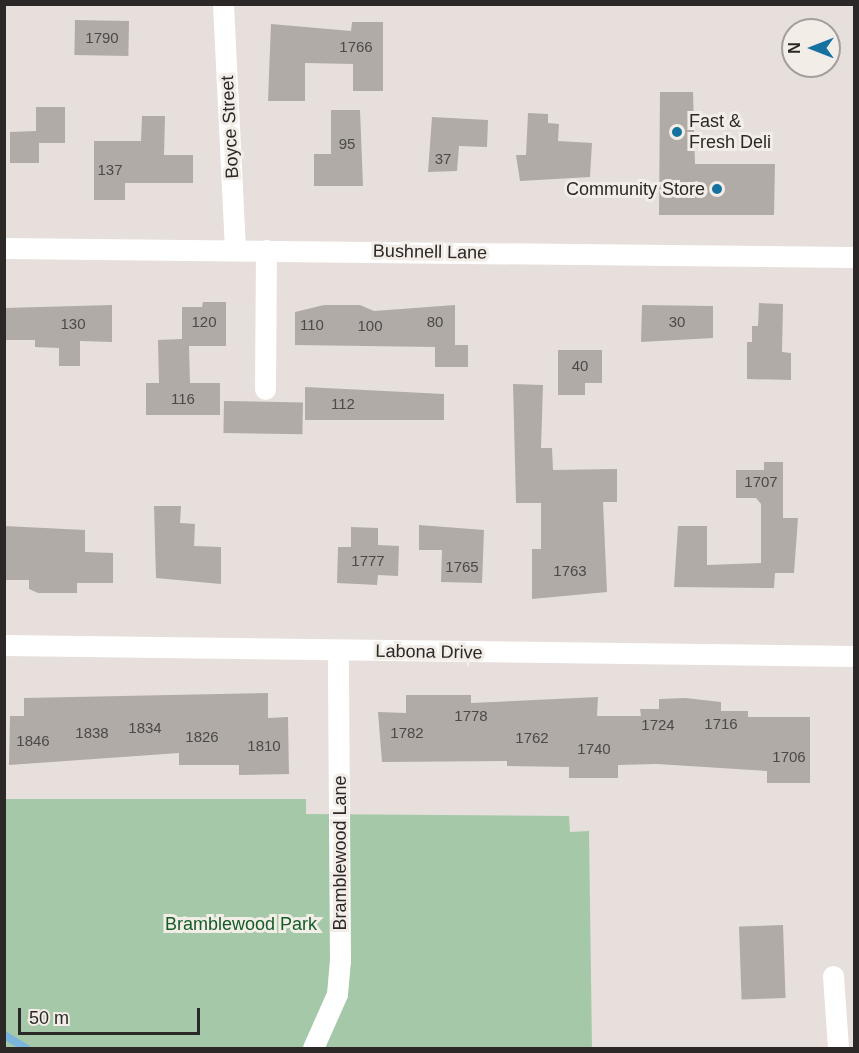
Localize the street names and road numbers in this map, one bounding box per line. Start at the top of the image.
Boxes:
street label: Boyce Street [217,75,243,179]
street label: Bushnell Lane [373,240,487,264]
street label: Labona Drive [375,640,483,664]
street label: Bramblewood Lane [329,775,351,931]

